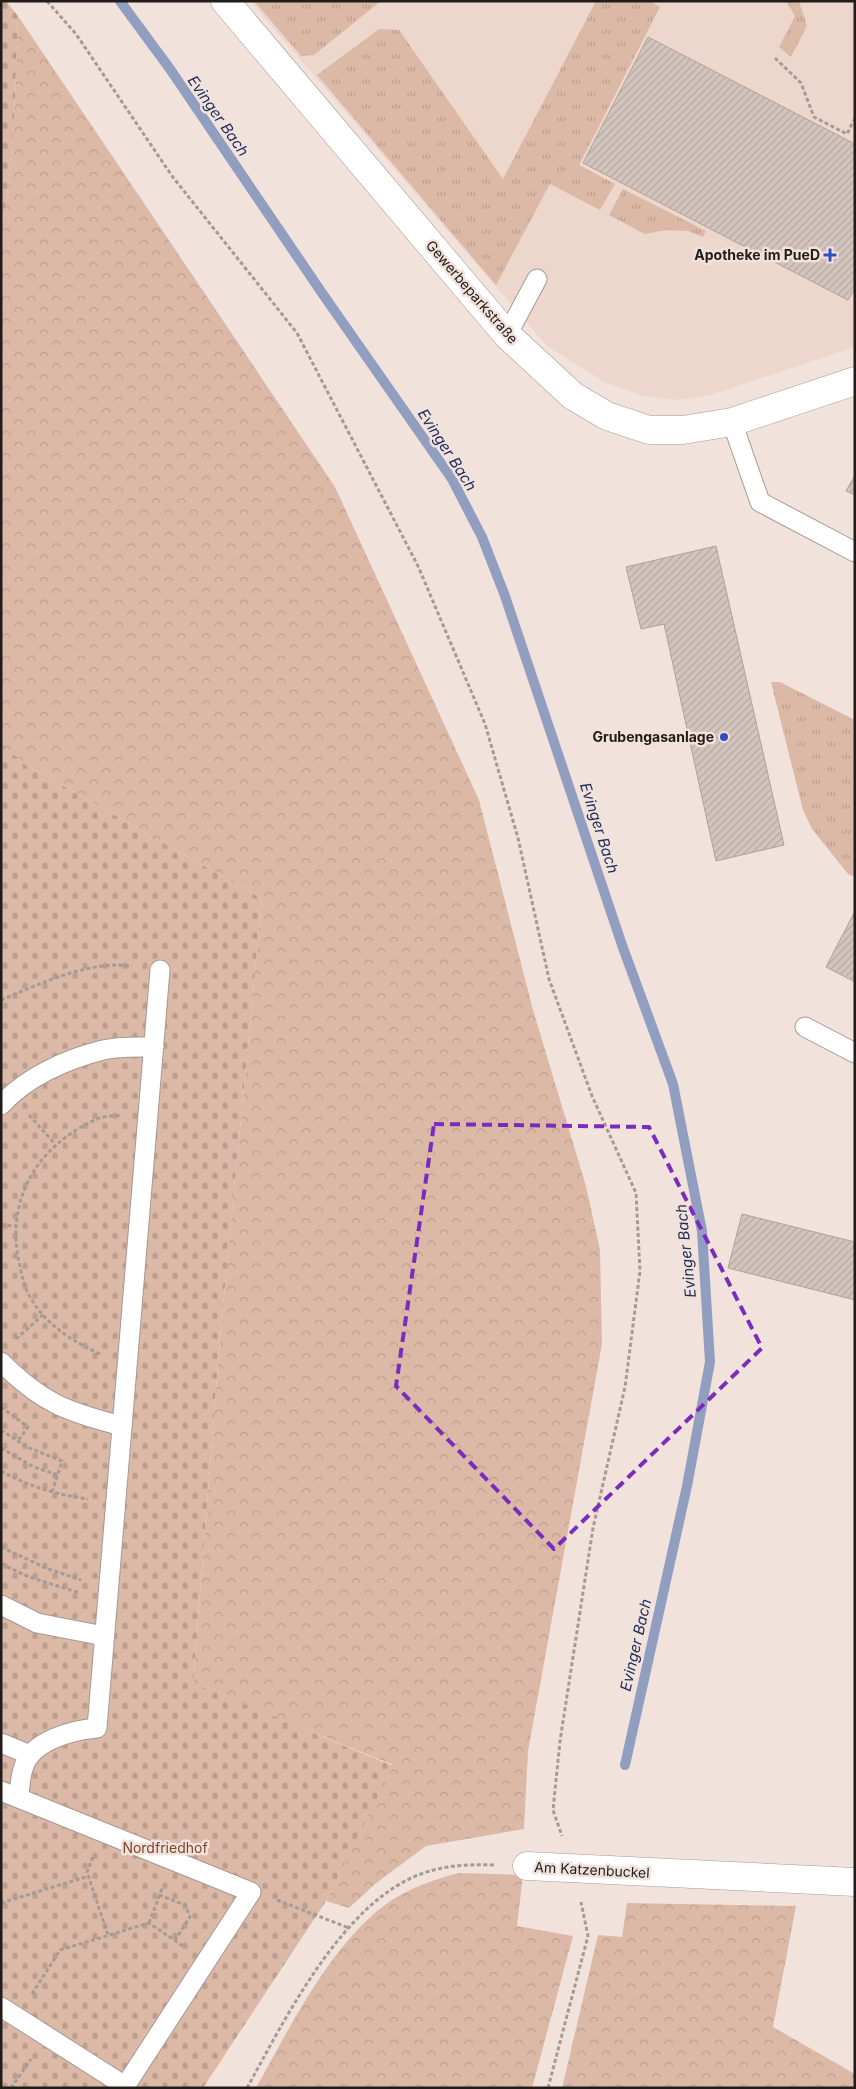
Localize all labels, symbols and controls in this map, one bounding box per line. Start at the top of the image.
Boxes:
water label: Evinger Bach [184,72,253,160]
street label: Gewerbeparkstraße [423,236,522,347]
place label: Apotheke im PueD [694,246,820,263]
marker: Apotheke im PueD [824,249,836,261]
water label: Evinger Bach [414,405,481,494]
place label: Grubengasanlage [592,728,714,745]
marker: Grubengasanlage [718,731,730,743]
water label: Evinger Bach [576,780,623,876]
water label: Evinger Bach [671,1203,700,1299]
water label: Evinger Bach [616,1597,655,1693]
park label: Nordfriedhof [122,1839,208,1856]
street label: Am Katzenbuckel [534,1858,650,1881]

